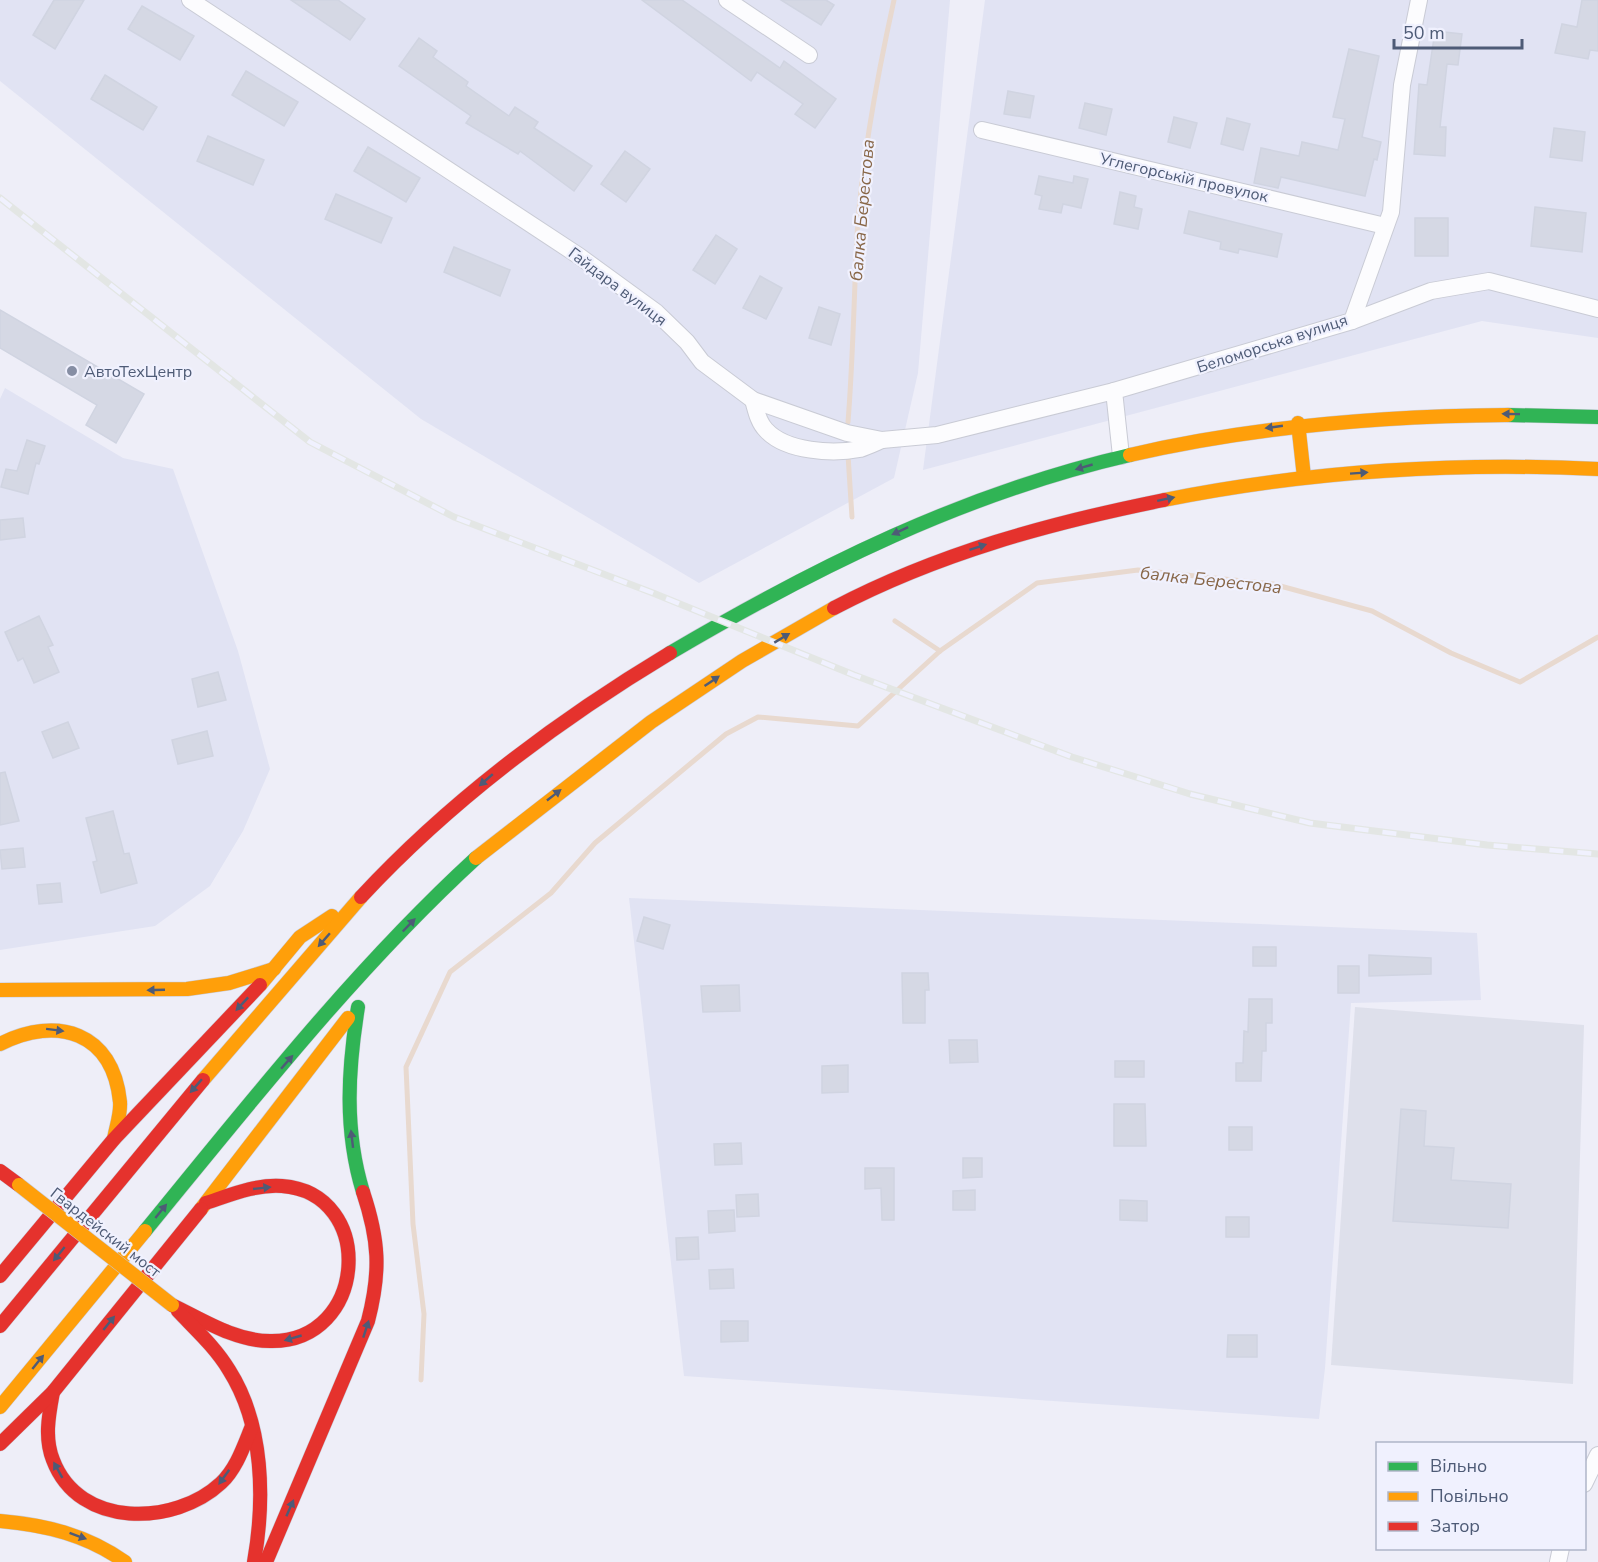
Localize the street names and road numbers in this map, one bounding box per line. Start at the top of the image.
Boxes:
street label: Углегорськiй провулок [1096,148,1271,208]
street label: Гайдара вулиця [564,242,671,331]
street label: Беломорська вулиця [1194,309,1350,379]
street label: Гвардейский мост [45,1183,166,1283]

